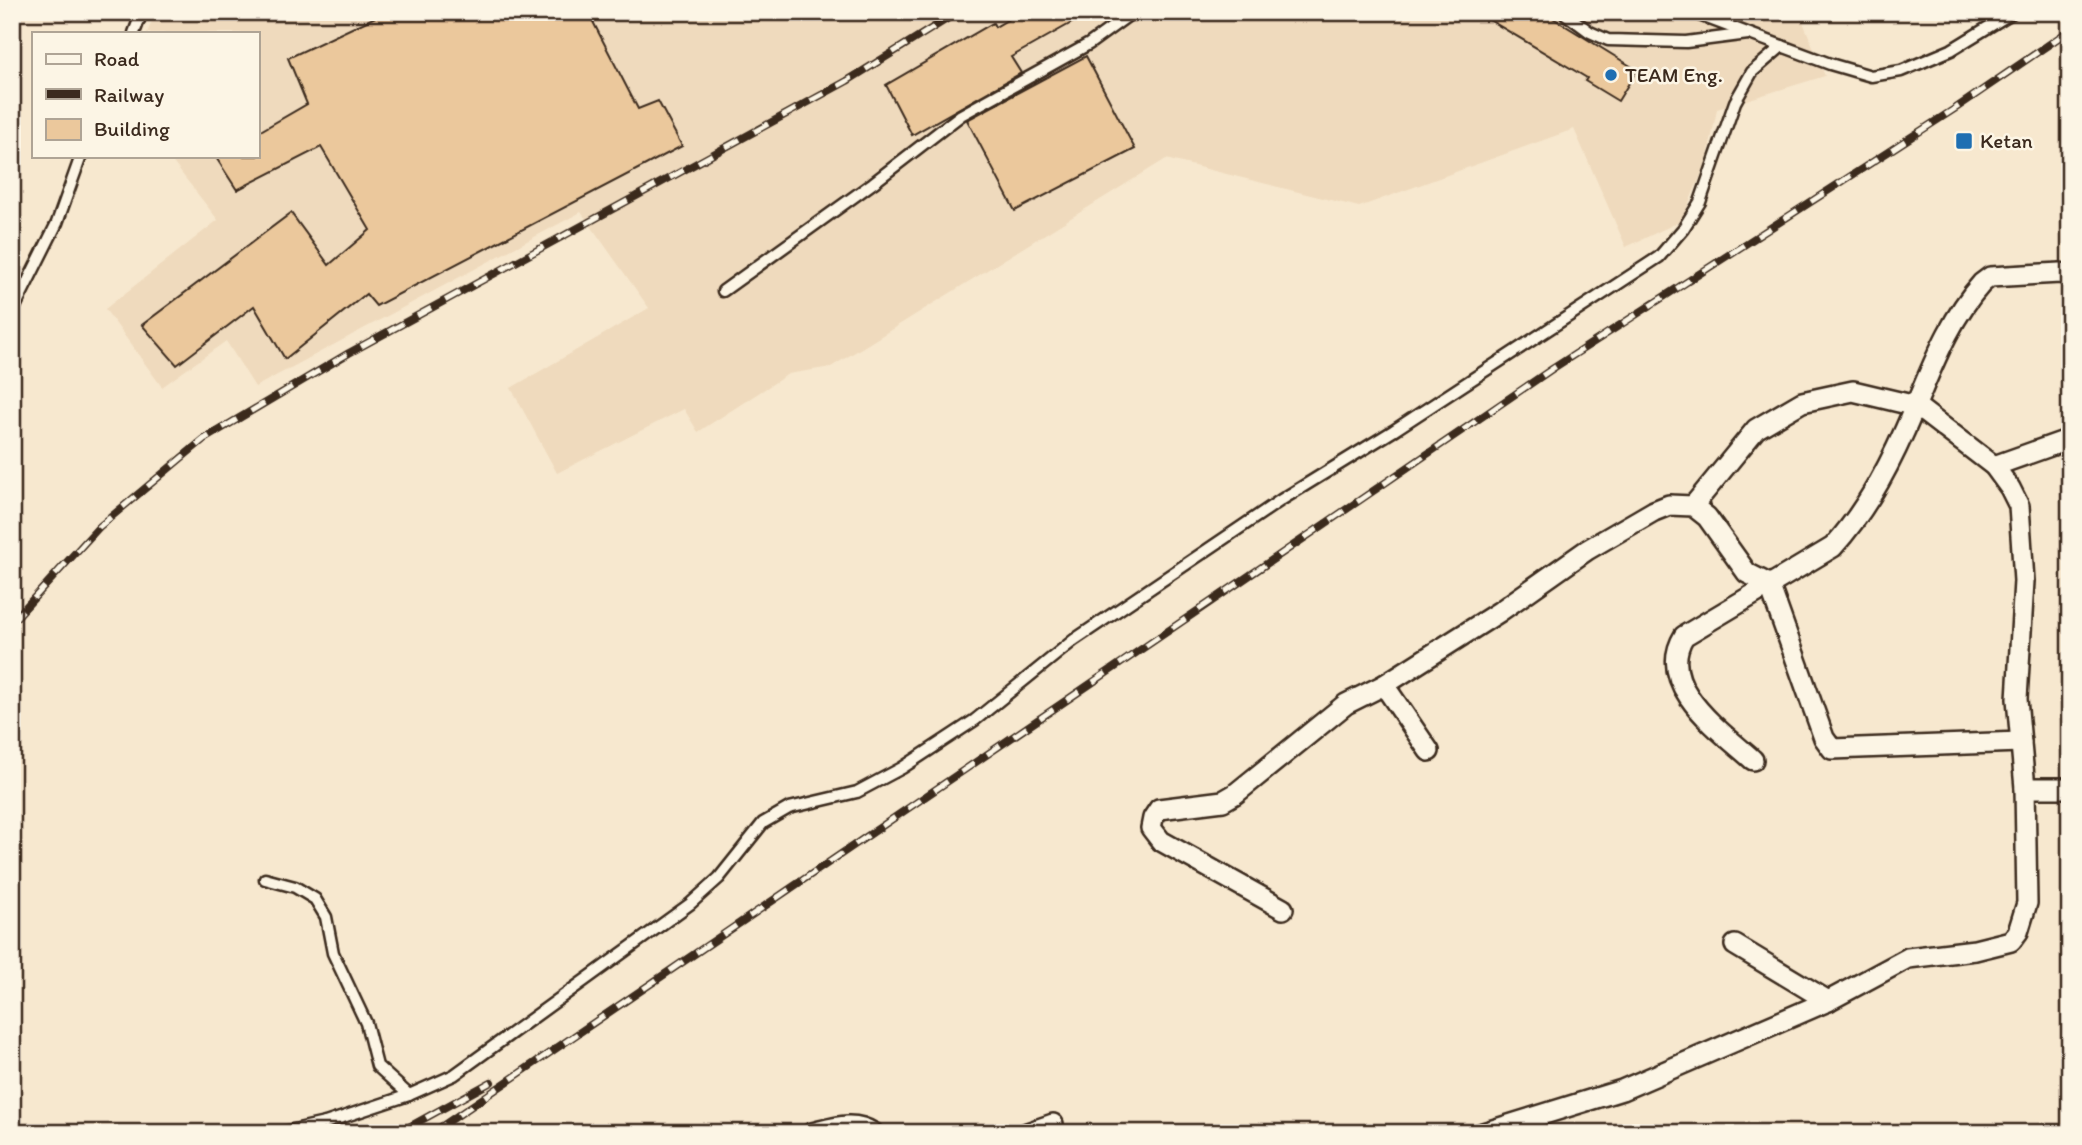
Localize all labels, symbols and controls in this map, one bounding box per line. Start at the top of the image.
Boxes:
legend [32,32,259,158]
text: Road [94,46,140,71]
place label: TEAM Eng. [1625,62,1723,87]
marker: TEAM Eng. [1603,67,1619,83]
text: Railway [94,82,164,107]
text: Building [94,116,170,141]
place label: Ketan [1980,128,2033,153]
marker: Ketan [1954,131,1974,151]

